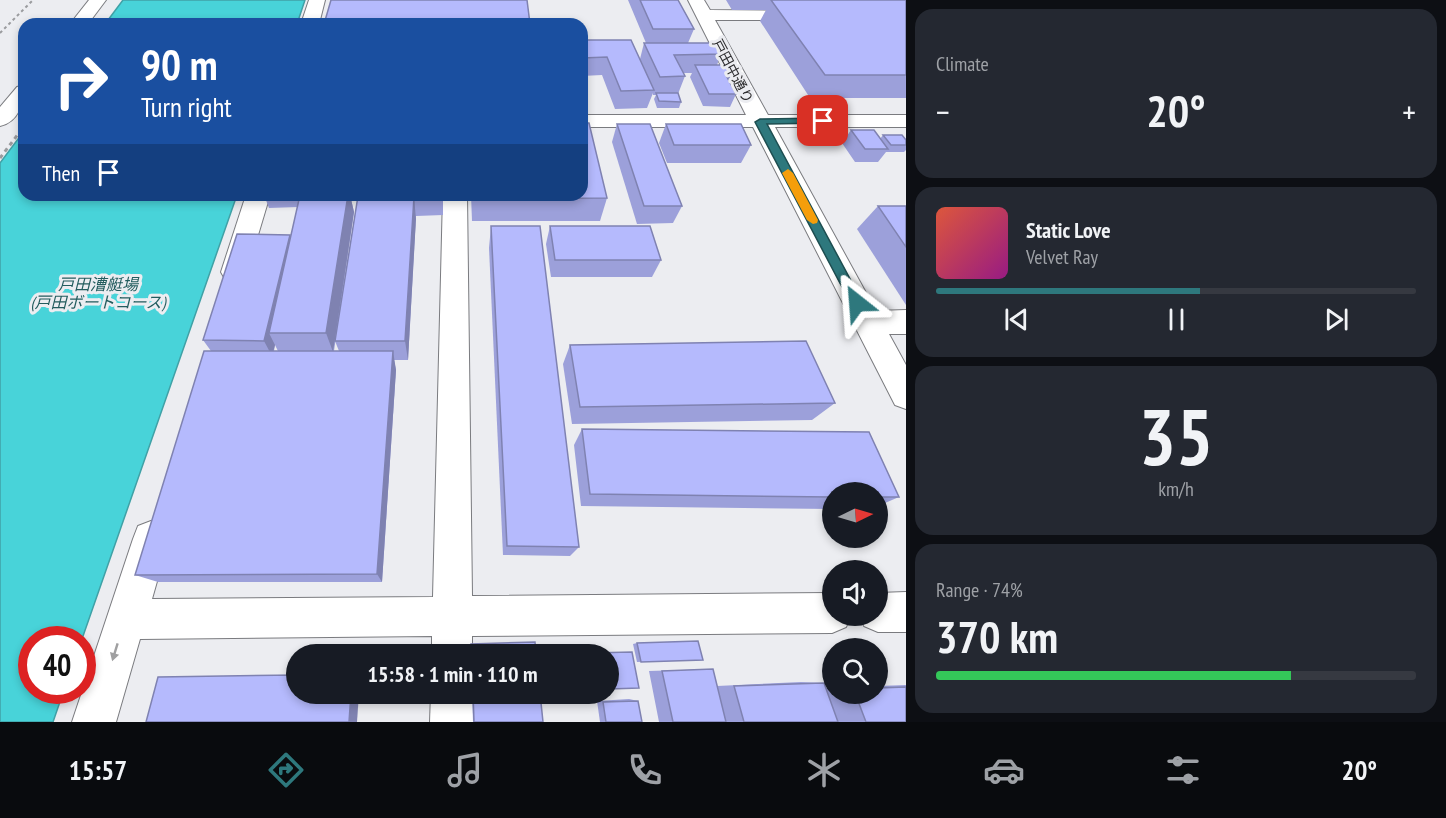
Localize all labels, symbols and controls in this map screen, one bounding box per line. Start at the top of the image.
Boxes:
street label: 戸田中通り [709,36,757,106]
text: 90 m [141,37,218,92]
icon: right [42,42,120,120]
text: Climate [936,51,989,77]
text: 20° [1146,81,1206,139]
text: Turn right [141,90,232,124]
text: − [936,90,950,133]
text: + [1402,90,1416,133]
pin [797,95,848,146]
icon: arrive [806,104,839,137]
icon: arrive [92,156,125,189]
text: Then [42,159,80,187]
text: Static Love [1026,216,1111,244]
text: Velvet Ray [1026,244,1098,270]
position arrow [825,271,889,335]
water label: 戸田漕艇場 (戸田ボートコース) [31,274,168,312]
icon: previous [1000,303,1033,336]
icon: pause [1160,303,1193,336]
icon: next [1320,303,1353,336]
text: 35 [1139,386,1213,487]
text: km/h [1158,476,1194,502]
north arrow [822,482,888,548]
map controls [822,482,888,704]
button: sound [822,560,888,626]
text: Range · 74% [936,577,1023,603]
text: 370 km [936,607,1058,665]
speed limit sign: 40 [18,626,96,704]
button: search [822,638,888,704]
one-way arrow [110,643,120,661]
text: 15:58 · 1 min · 110 m [367,660,538,688]
icon: directions [265,749,307,791]
icon: music [444,749,486,791]
icon: phone [624,749,666,791]
icon: climate [803,749,845,791]
icon: car [983,749,1025,791]
icon: filters [1162,749,1204,791]
text: 15:57 [69,753,127,787]
text: 20° [1342,753,1377,787]

